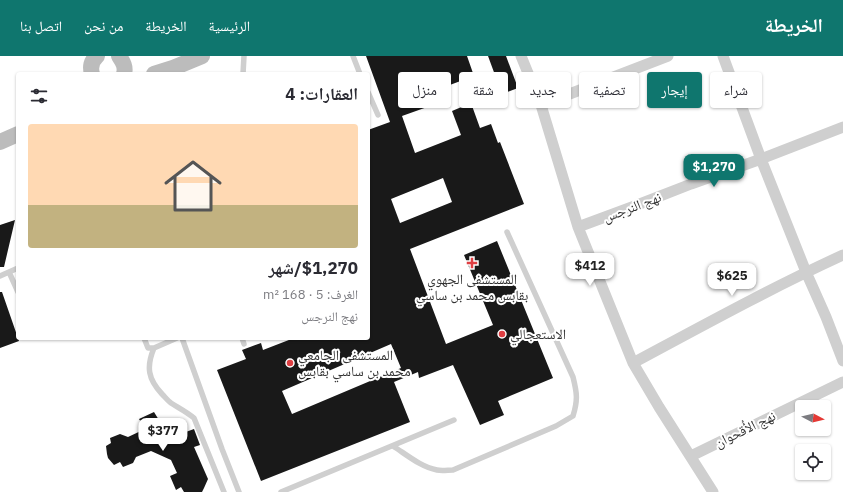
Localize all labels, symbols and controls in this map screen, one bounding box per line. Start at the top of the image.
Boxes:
text: الخريطة [765,13,823,37]
text: اتصل بنا [20,17,62,35]
text: من نحن [84,17,123,35]
text: الخريطة [145,17,187,35]
text: الرئيسية [209,17,250,35]
chip: منزل [398,72,451,108]
chip: شقة [459,72,508,108]
chip: جديد [516,72,571,108]
chip: تصفية [579,72,639,108]
chip: إيجار [647,72,702,108]
chip: شراء [710,72,762,108]
text: العقارات: 4 [285,83,358,105]
icon: filters [28,85,50,107]
icon: home [157,150,229,222]
pin: $1,270 [681,154,747,188]
text: $1,270 [692,158,736,175]
street label: نهج النرجس [600,188,664,227]
pin: $412 [566,253,614,287]
text: $1,270/شهر [269,257,358,279]
marker: المستشفى الجهوي بقابس محمد بن ساسي [466,257,478,269]
text: $412 [574,257,606,274]
pin: $625 [708,263,756,297]
text: $625 [716,267,748,284]
place label: المستشفى الجهوي بقابس محمد بن ساسي [416,270,528,307]
text: الغرف: 5 · 168 m² [263,286,358,303]
text: نهج النرجس [301,308,358,325]
place label: الاستعجالي [510,325,566,346]
marker: الاستعجالي [497,329,507,339]
place label: المستشفى الجامعي محمد بن ساسي بقابس [298,346,411,383]
marker: المستشفى الجامعي محمد بن ساسي بقابس [285,358,295,368]
north arrow [795,400,831,436]
map controls [795,400,831,480]
street label: نهج الأُقحوان [712,406,779,452]
pin: $377 [139,418,187,452]
text: $377 [147,422,179,439]
button: locate [795,444,831,480]

